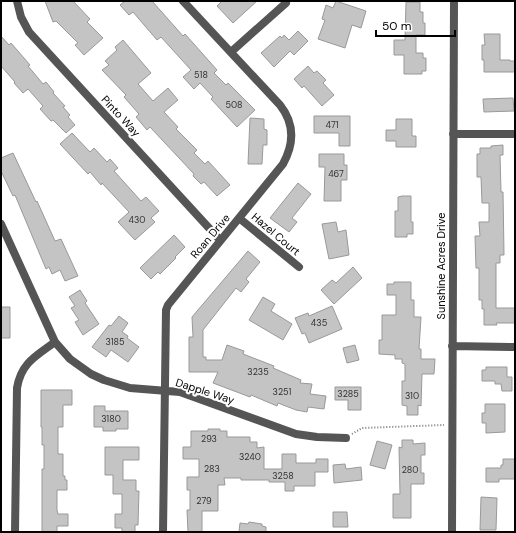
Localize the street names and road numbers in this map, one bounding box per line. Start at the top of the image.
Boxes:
street label: Pinto Way [98,93,144,139]
street label: Hazel Court [249,210,303,258]
street label: Roan Drive [187,211,233,261]
street label: Sunshine Acres Drive [434,213,448,319]
street label: Dapple Way [174,375,236,407]

